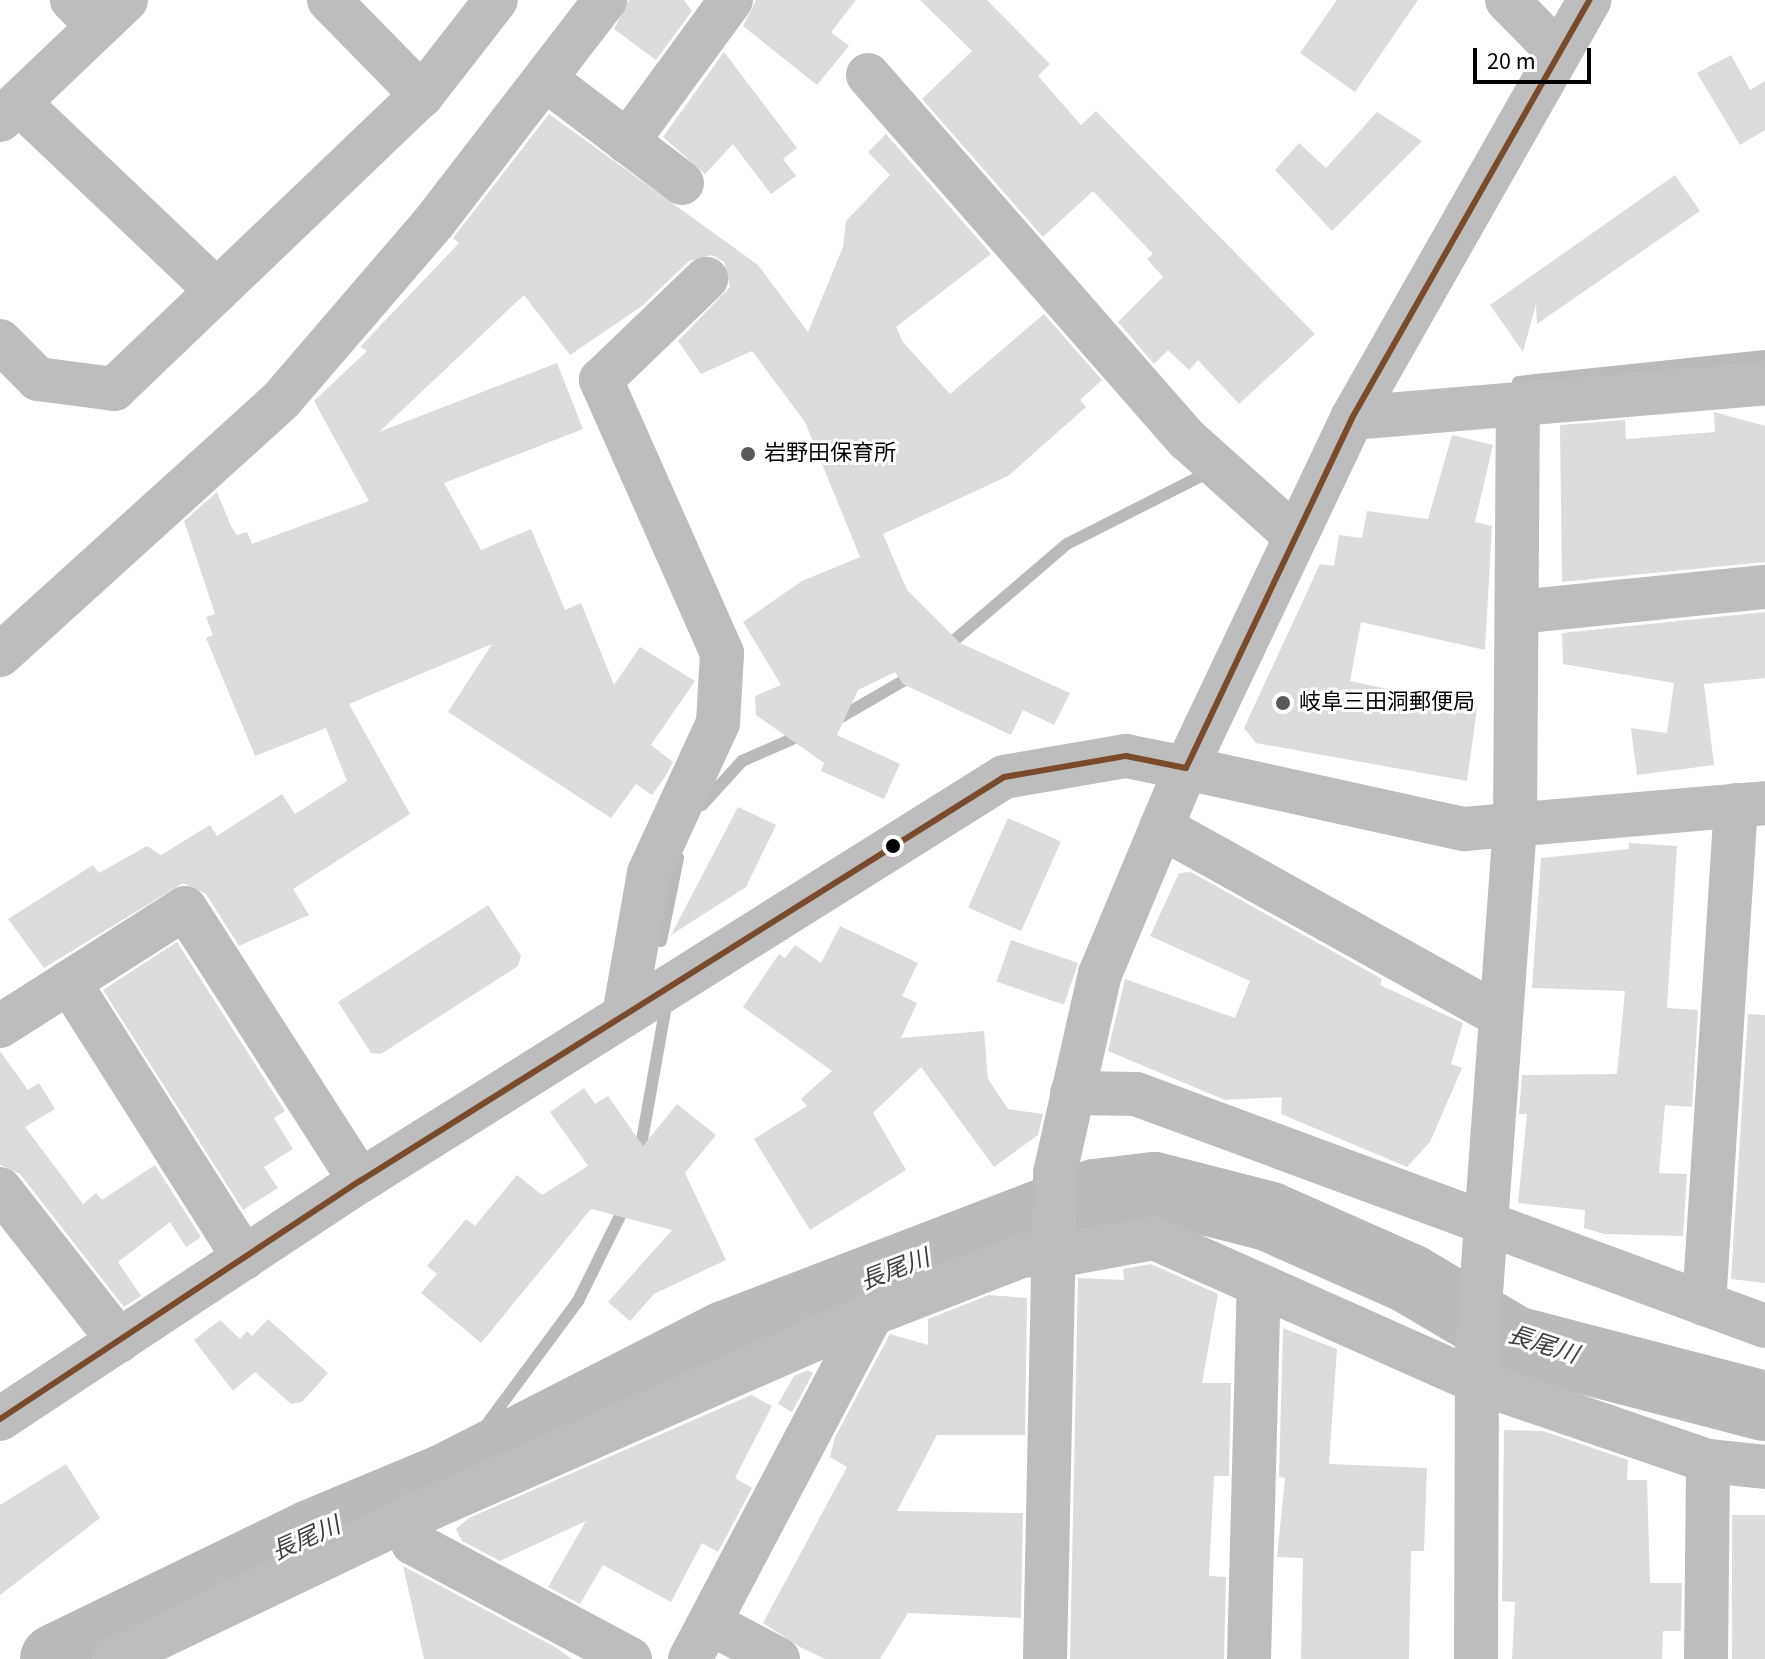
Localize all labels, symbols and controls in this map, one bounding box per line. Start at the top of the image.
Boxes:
scale bar [1477,32,1595,82]
text: 20 m [1487,44,1536,79]
place label: 岩野田保育所 [764,441,896,467]
marker: 岩野田保育所 [739,445,757,463]
place label: 岐阜三田洞郵便局 [1299,690,1475,716]
marker: 岐阜三田洞郵便局 [1274,694,1292,712]
unlabelled marker [885,838,901,854]
water label: 長尾川 [856,1244,934,1296]
water label: 長尾川 [1504,1320,1582,1370]
water label: 長尾川 [267,1511,345,1567]

